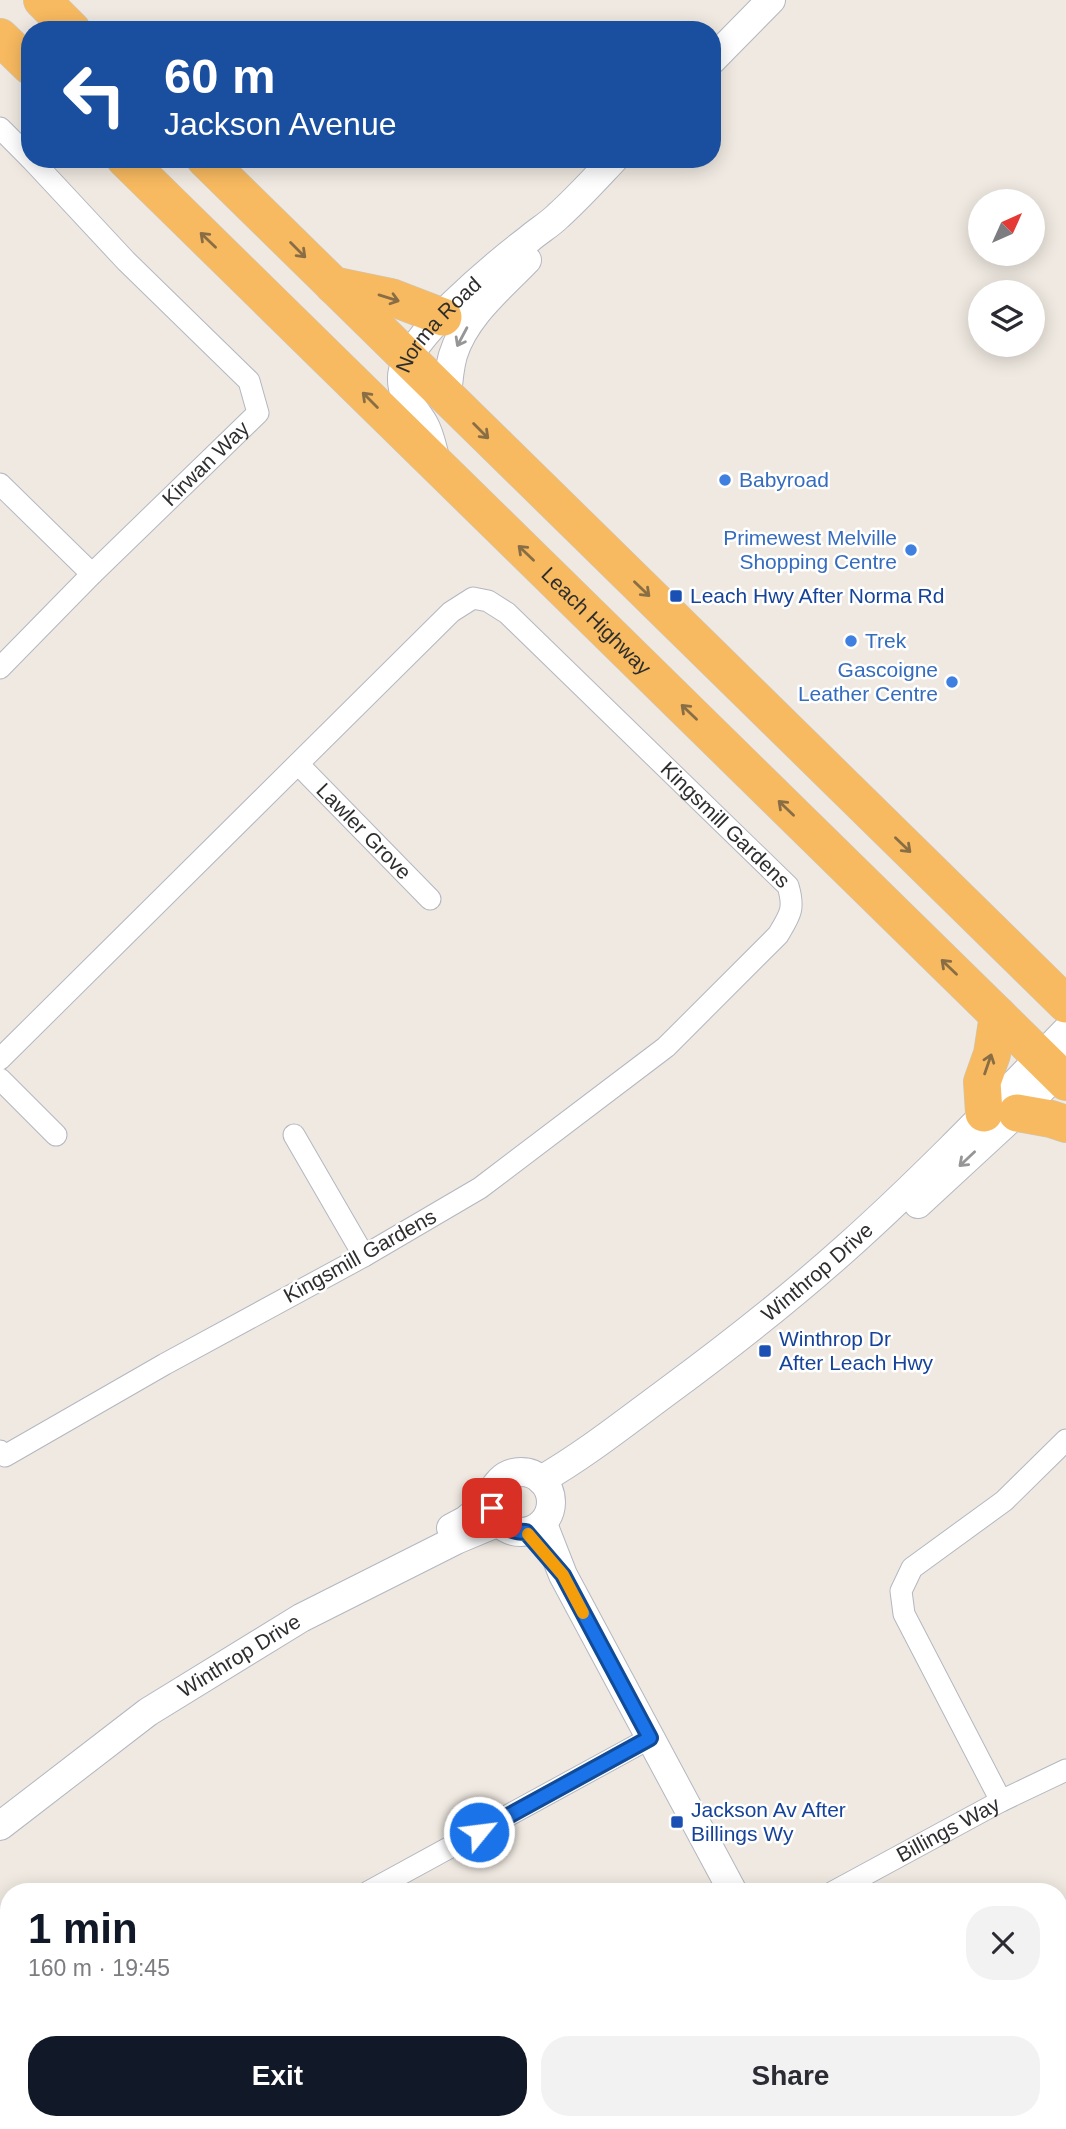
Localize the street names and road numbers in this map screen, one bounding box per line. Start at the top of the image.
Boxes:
street label: Norma Road [391,272,485,376]
street label: Kirwan Way [157,416,254,510]
street label: Leach Highway [537,562,656,680]
street label: Kingsmill Gardens [656,757,795,892]
street label: Lawler Grove [312,778,416,884]
street label: Kingsmill Gardens [280,1204,440,1307]
street label: Winthrop Drive [757,1218,877,1326]
street label: Winthrop Drive [174,1609,304,1702]
street label: Billings Way [893,1792,1004,1866]

